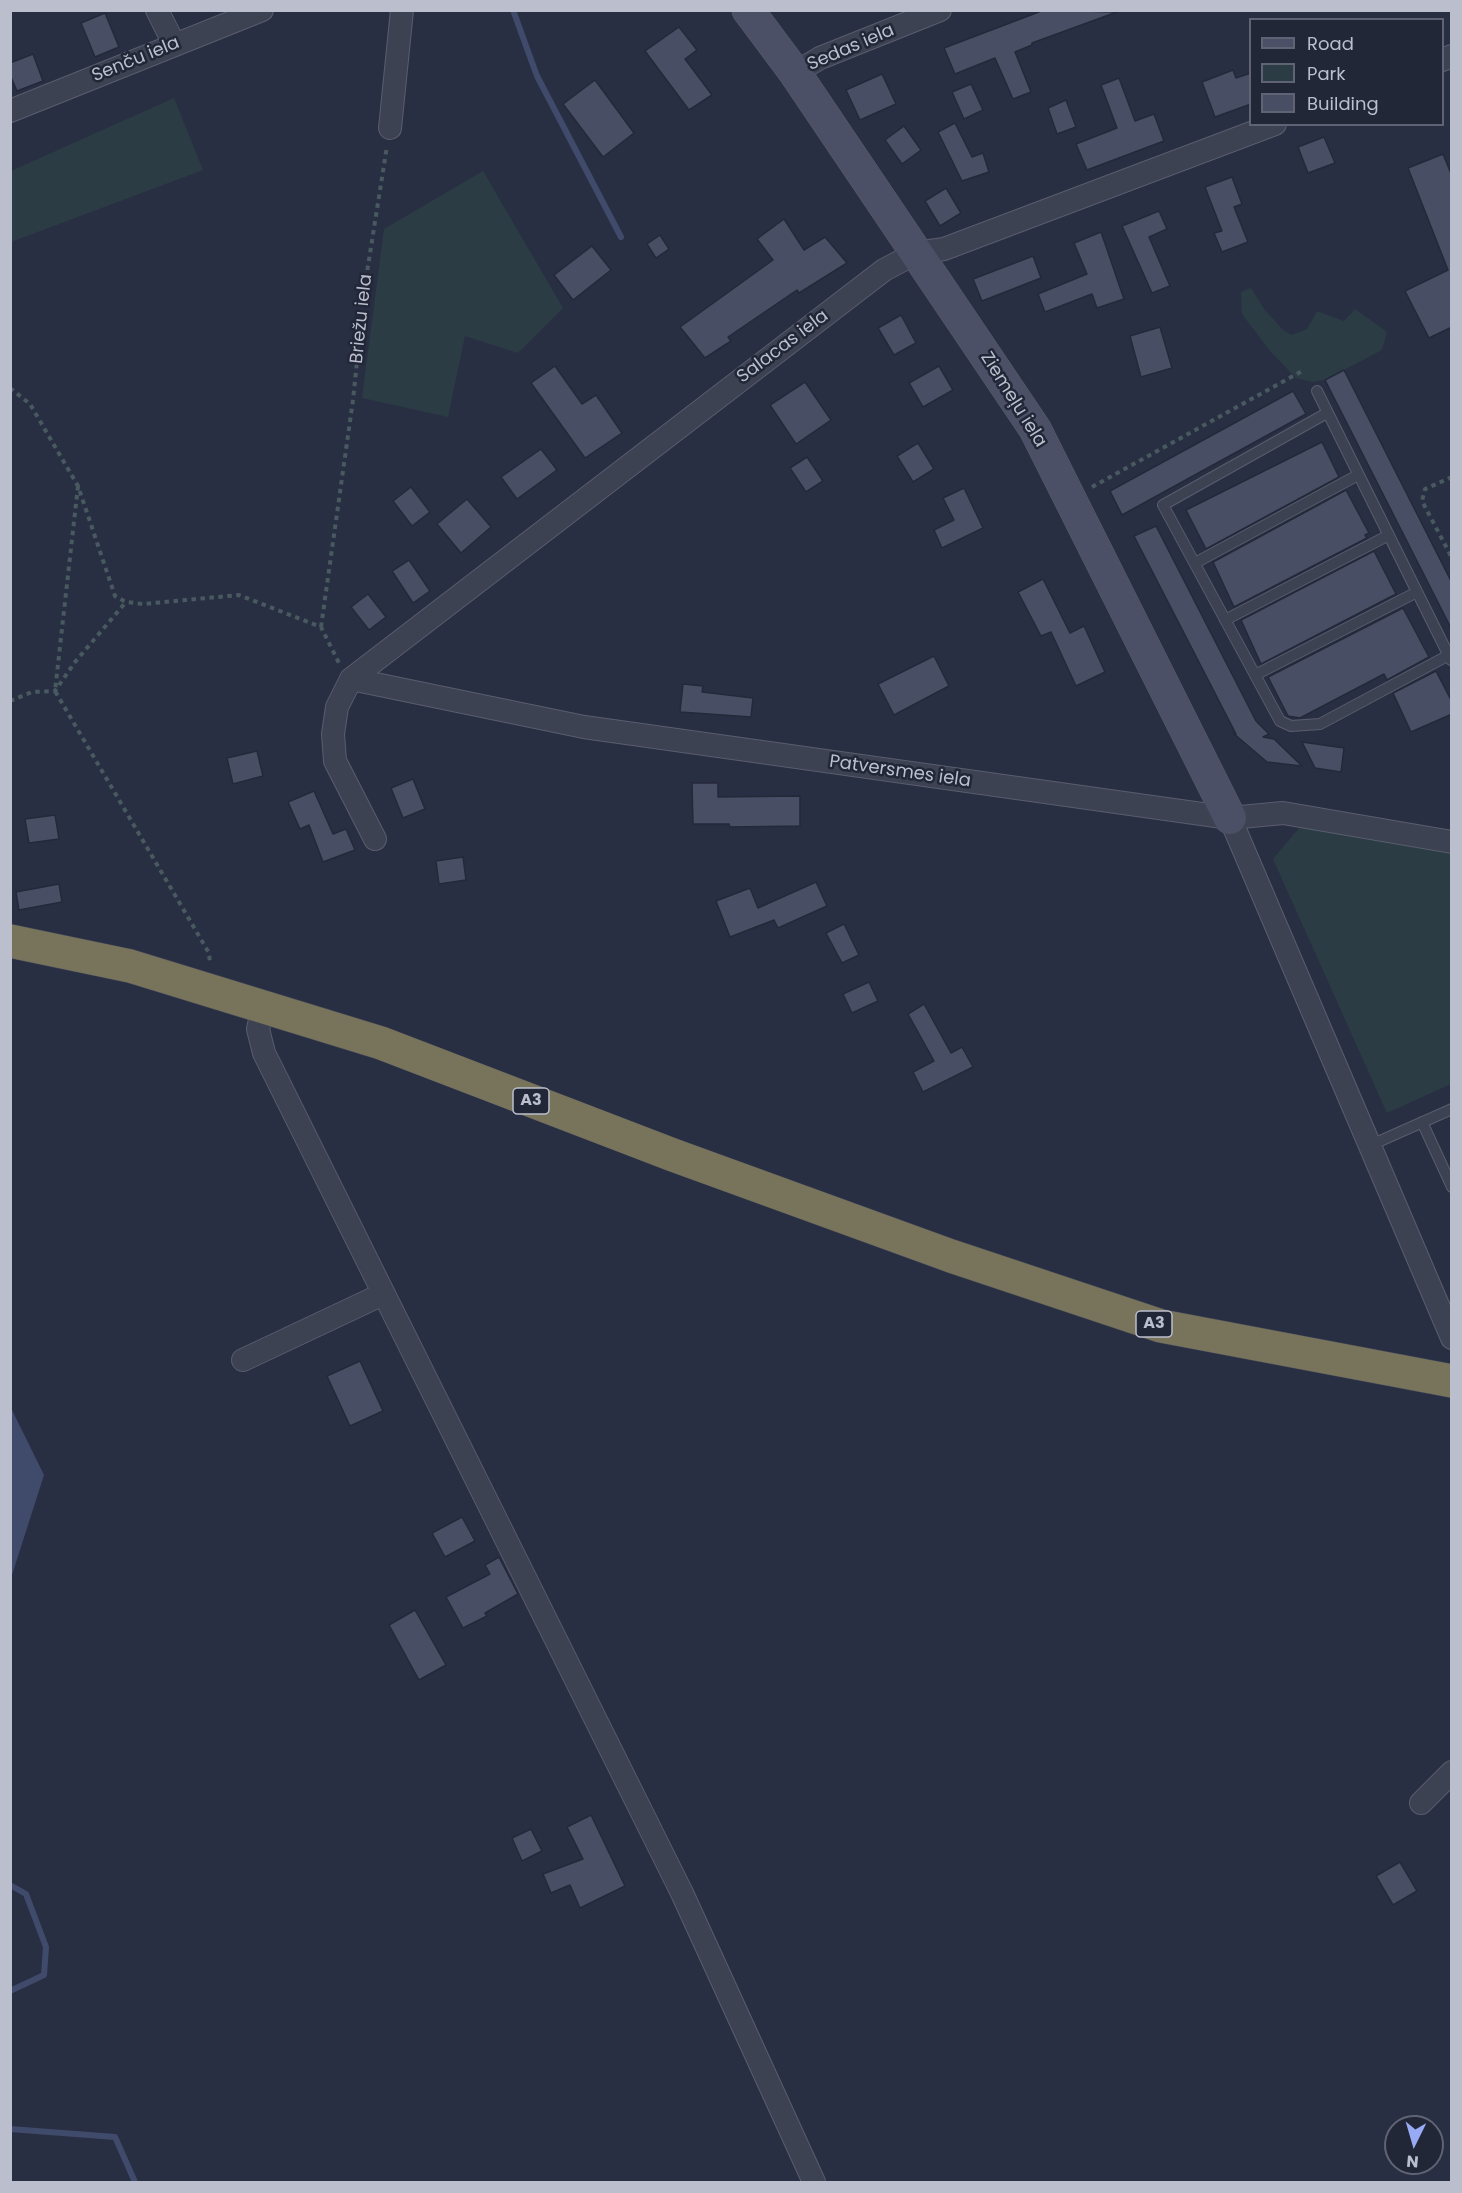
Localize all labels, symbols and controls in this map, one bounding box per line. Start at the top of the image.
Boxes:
legend [1249,18,1444,126]
street label: Sedas iela [804,20,898,76]
text: Road [1307,31,1354,56]
street label: Senču iela [89,33,183,87]
text: Park [1307,61,1346,86]
text: Building [1307,91,1379,116]
street label: Briežu iela [347,273,377,365]
street label: Salacas iela [733,306,833,388]
street label: Ziemeļu iela [975,348,1051,452]
street label: Patversmes iela [828,751,972,793]
road number: A3 [513,1088,549,1114]
road number: A3 [1136,1311,1172,1337]
north arrow [1384,2115,1444,2175]
text: N [1406,2149,1420,2173]

